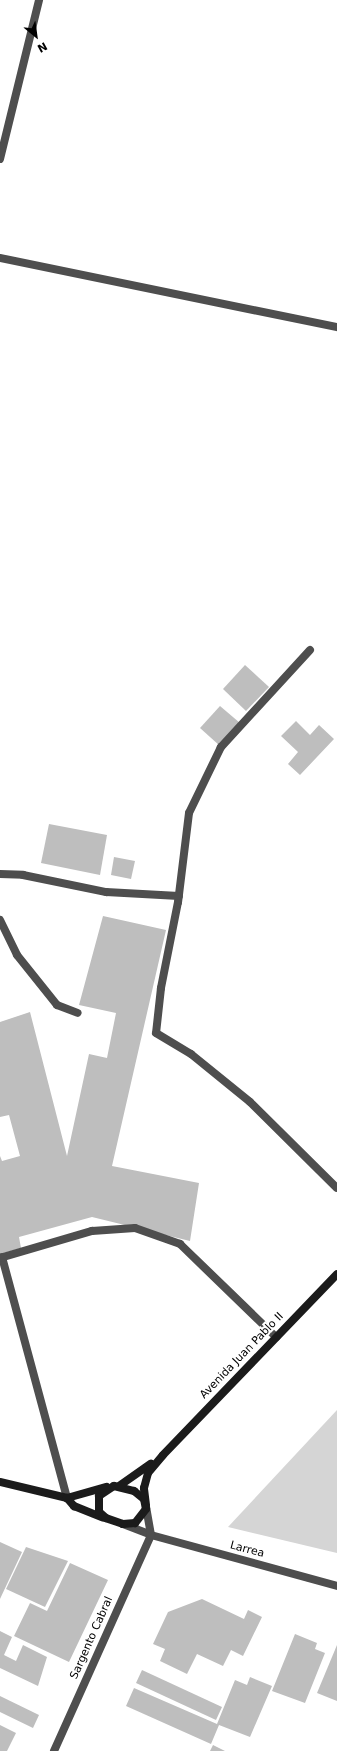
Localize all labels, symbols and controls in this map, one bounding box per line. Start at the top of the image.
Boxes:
north arrow [16,16,56,56]
text: N [35,39,49,55]
street label: Avenida Juan Pablo II [197,1310,287,1402]
street label: Larrea [228,1539,266,1561]
street label: Sargento Cabral [68,1595,116,1681]

